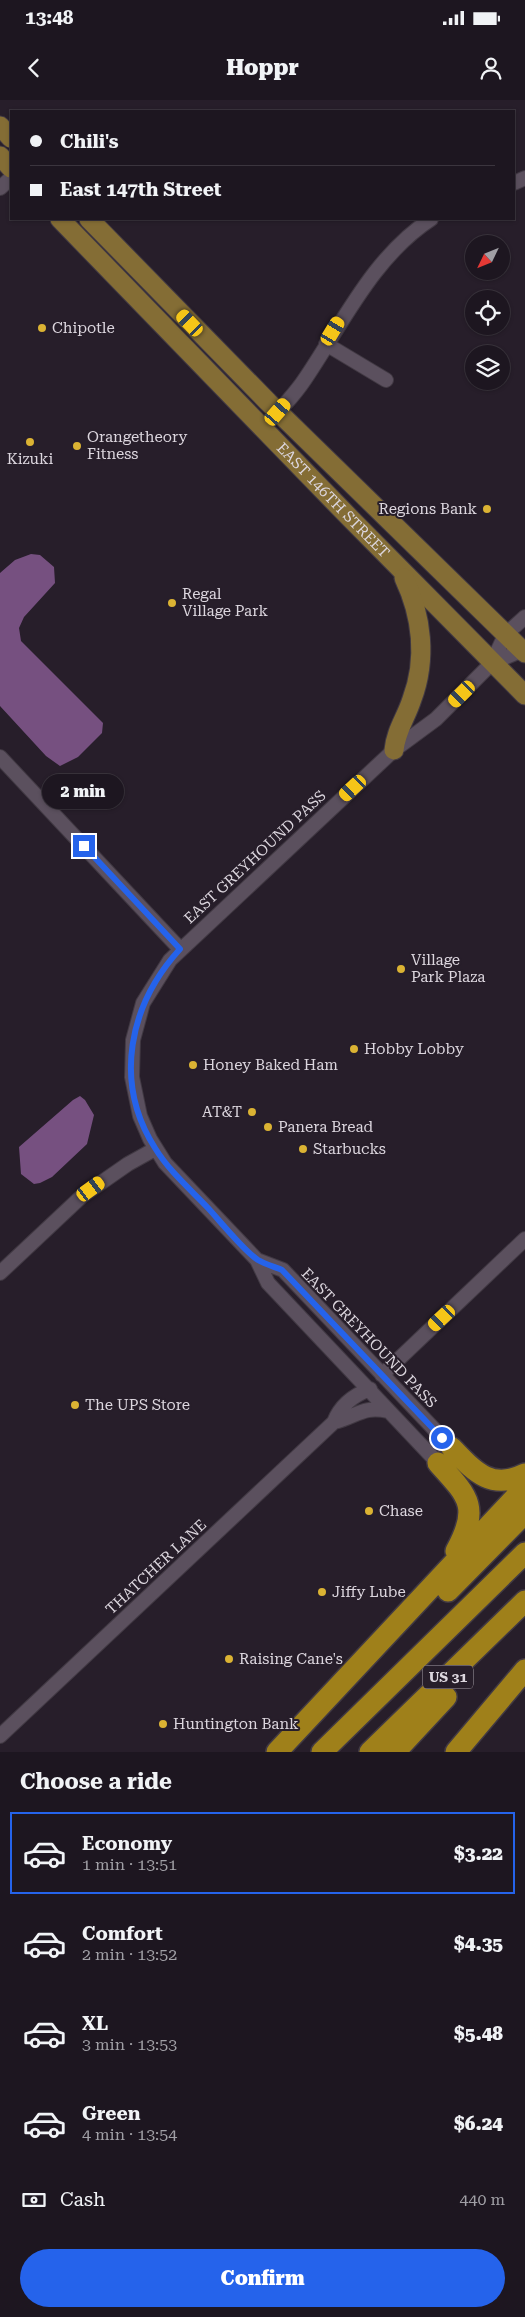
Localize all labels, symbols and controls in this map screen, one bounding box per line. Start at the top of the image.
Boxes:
text: 13:48 [25,6,74,29]
icon: back [20,54,48,82]
icon: person [477,54,505,82]
text: Hoppr [226,55,299,80]
text: Chili's [60,130,119,153]
text: East 147th Street [60,178,222,201]
north arrow [465,235,510,280]
map controls [465,235,510,390]
button: locate [465,290,510,335]
car [174,307,205,339]
car [318,314,347,348]
place label: Chipotle [52,319,115,337]
marker: Chipotle [36,322,48,334]
button: layers [465,345,510,390]
car [262,396,293,428]
place label: Orangetheory Fitness [87,428,187,463]
marker: Kizuki [24,436,36,448]
street label: EAST 146TH STREET [273,439,393,562]
marker: Orangetheory Fitness [71,440,83,452]
place label: Kizuki [7,450,53,468]
place label: Regions Bank [378,500,477,518]
marker: Regions Bank [481,503,493,515]
place label: Regal Village Park [182,585,268,620]
marker: Regal Village Park [166,597,178,609]
car [446,678,477,710]
car [336,772,369,804]
callout: 2 min [43,774,125,808]
text: 2 min [61,782,105,801]
street label: EAST GREYHOUND PASS [180,787,330,927]
route end [73,835,95,857]
place label: Village Park Plaza [411,951,485,986]
marker: Village Park Plaza [395,963,407,975]
place label: Hobby Lobby [364,1040,464,1058]
marker: Hobby Lobby [348,1043,360,1055]
place label: Honey Baked Ham [203,1056,338,1074]
marker: Honey Baked Ham [187,1059,199,1071]
place label: AT&T [202,1103,242,1121]
marker: AT&T [246,1106,258,1118]
place label: Panera Bread [278,1118,373,1136]
marker: Panera Bread [262,1121,274,1133]
place label: Starbucks [313,1140,386,1158]
marker: Starbucks [297,1143,309,1155]
car [74,1174,107,1204]
street label: EAST GREYHOUND PASS [298,1264,440,1412]
car [425,1302,458,1334]
place label: The UPS Store [85,1396,190,1414]
marker: The UPS Store [69,1399,81,1411]
route start [431,1427,453,1449]
place label: Chase [379,1502,423,1520]
marker: Chase [363,1505,375,1517]
street label: THATCHER LANE [102,1516,210,1618]
place label: Jiffy Lube [332,1583,406,1601]
marker: Jiffy Lube [316,1586,328,1598]
place label: Raising Cane's [239,1650,343,1668]
marker: Raising Cane's [223,1653,235,1665]
road number: US 31 [423,1665,473,1688]
place label: Huntington Bank [173,1715,299,1733]
marker: Huntington Bank [157,1718,169,1730]
text: Choose a ride [20,1769,172,1794]
icon: car [22,1831,67,1876]
text: Economy [82,1832,172,1855]
text: $3.22 [454,1842,503,1865]
text: 1 min · 13:51 [82,1855,177,1874]
icon: car [22,1921,67,1966]
text: Comfort [82,1922,163,1945]
text: $4.35 [454,1932,503,1955]
text: 2 min · 13:52 [82,1945,177,1964]
icon: car [22,2011,67,2056]
text: XL [82,2012,108,2035]
text: $5.48 [454,2022,503,2045]
text: 3 min · 13:53 [82,2035,177,2054]
icon: car [22,2101,67,2146]
text: Green [82,2102,140,2125]
text: $6.24 [454,2112,503,2135]
text: 4 min · 13:54 [82,2125,177,2144]
icon: cash [20,2186,48,2214]
text: Cash [60,2188,105,2211]
text: 440 m [459,2190,505,2209]
button: Confirm [20,2249,505,2307]

